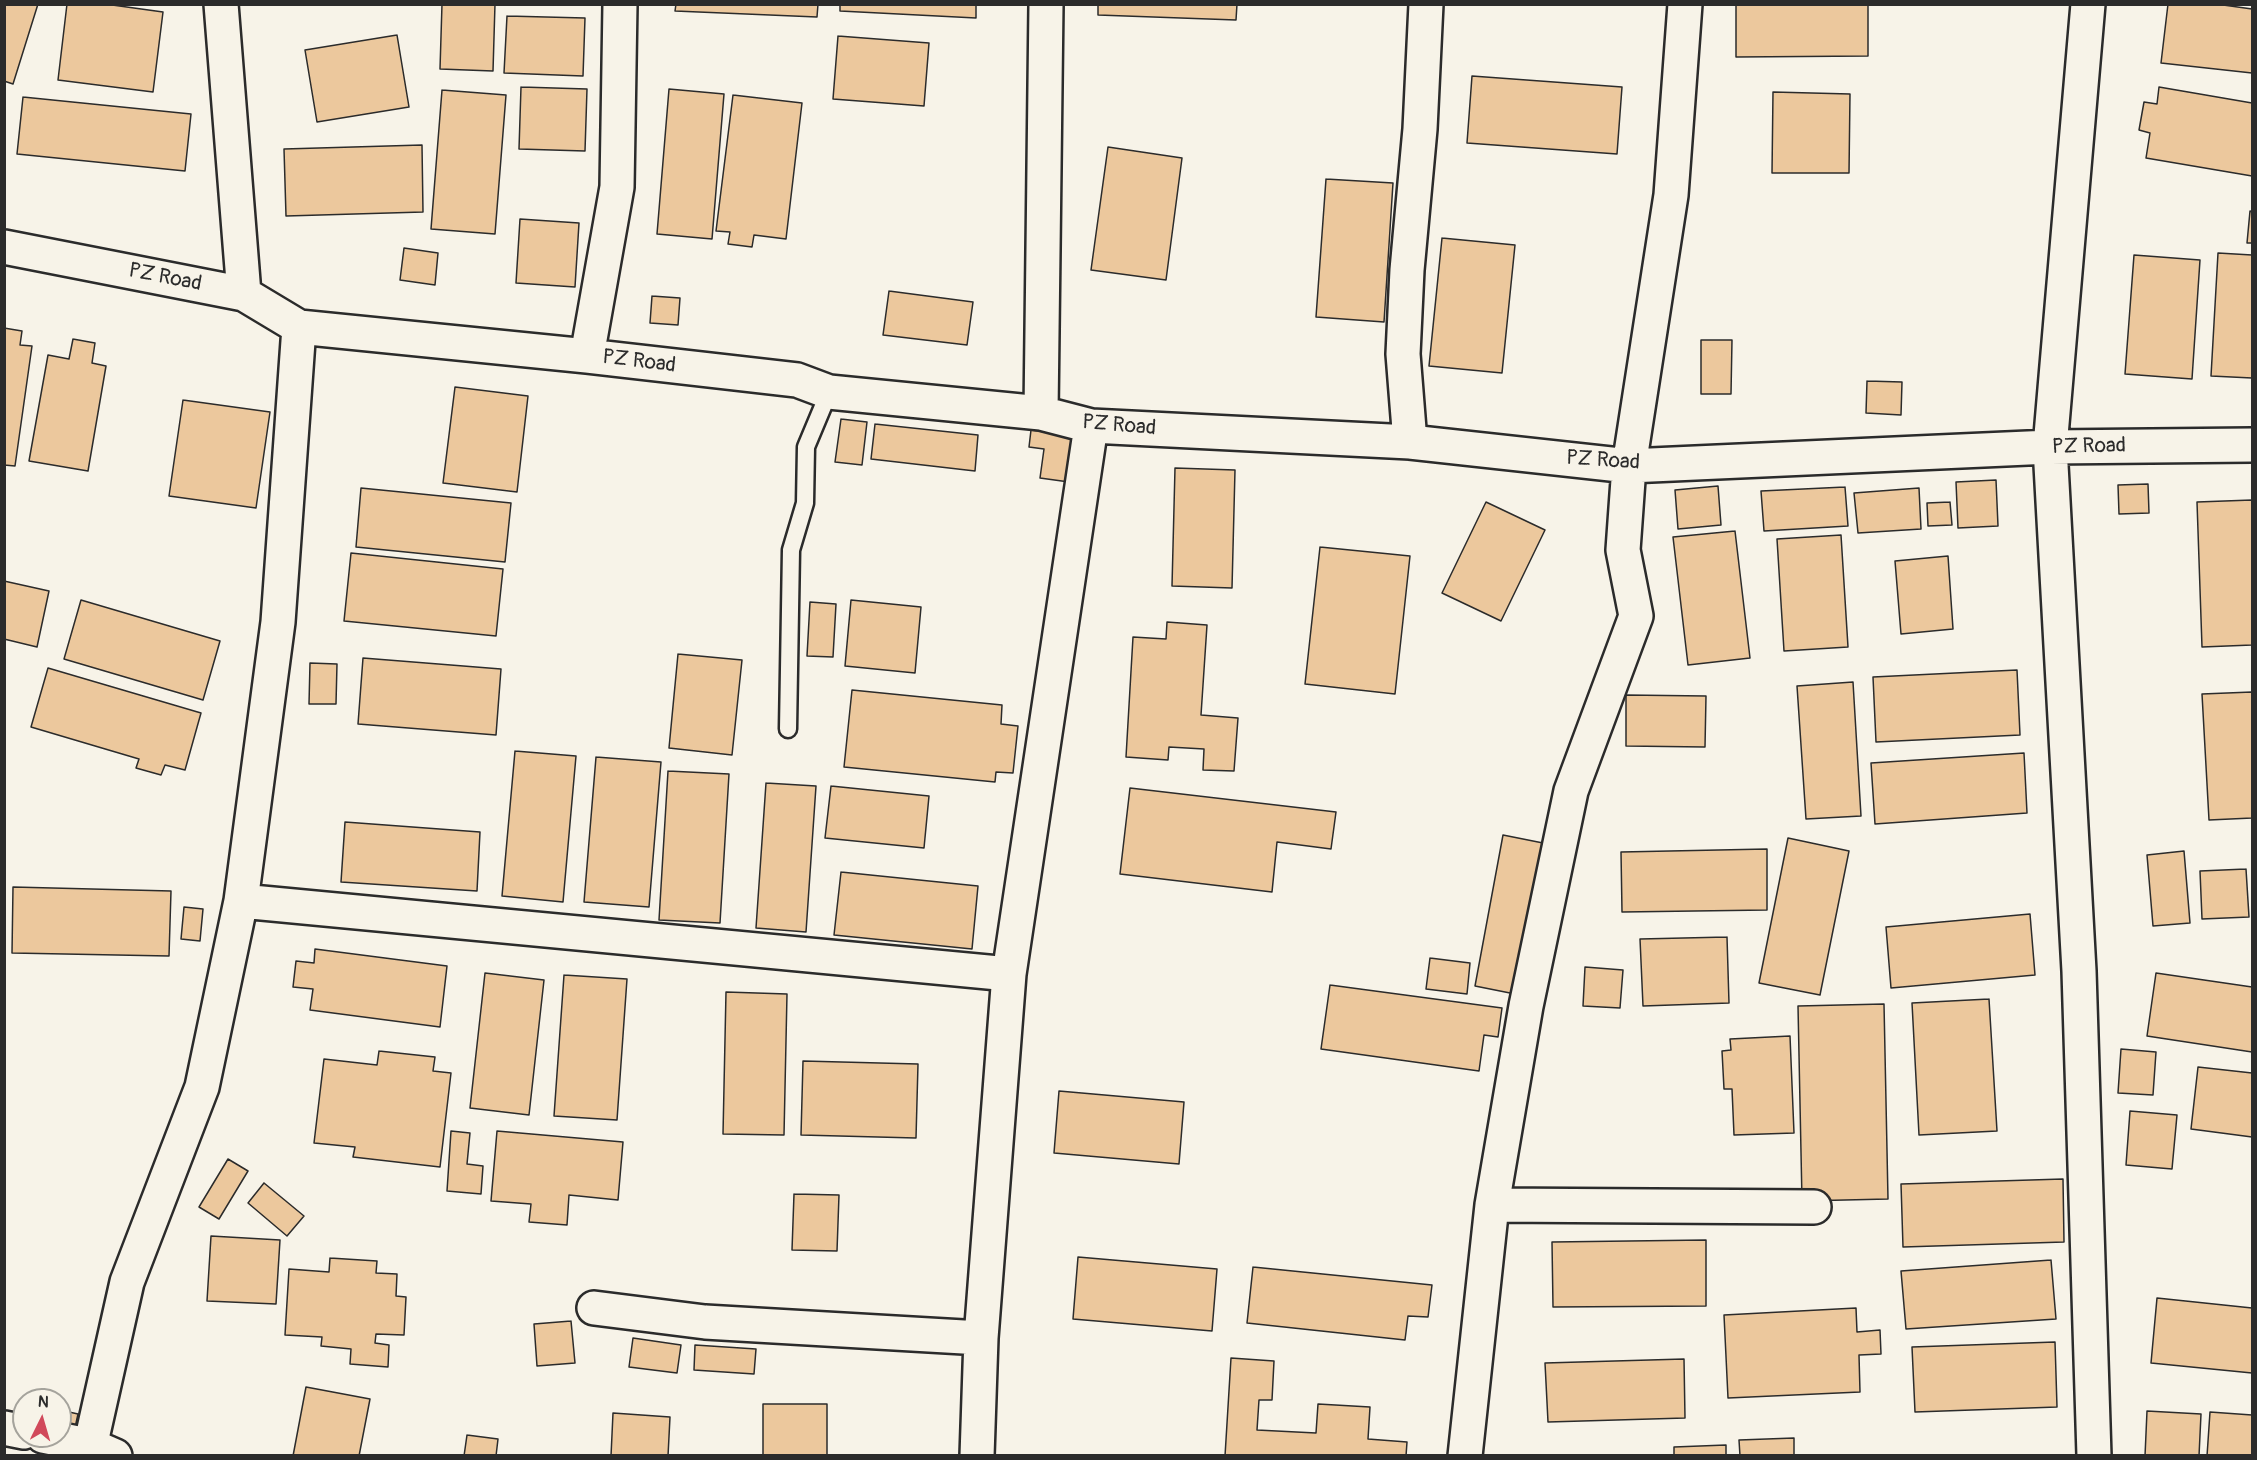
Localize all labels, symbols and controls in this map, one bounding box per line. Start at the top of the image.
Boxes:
street label: PZ Road [126,259,204,297]
street label: PZ Road [601,345,677,379]
street label: PZ Road [1081,410,1157,442]
street label: PZ Road [2052,434,2126,460]
street label: PZ Road [1565,446,1641,476]
north arrow [12,1388,72,1448]
text: N [37,1392,50,1412]

